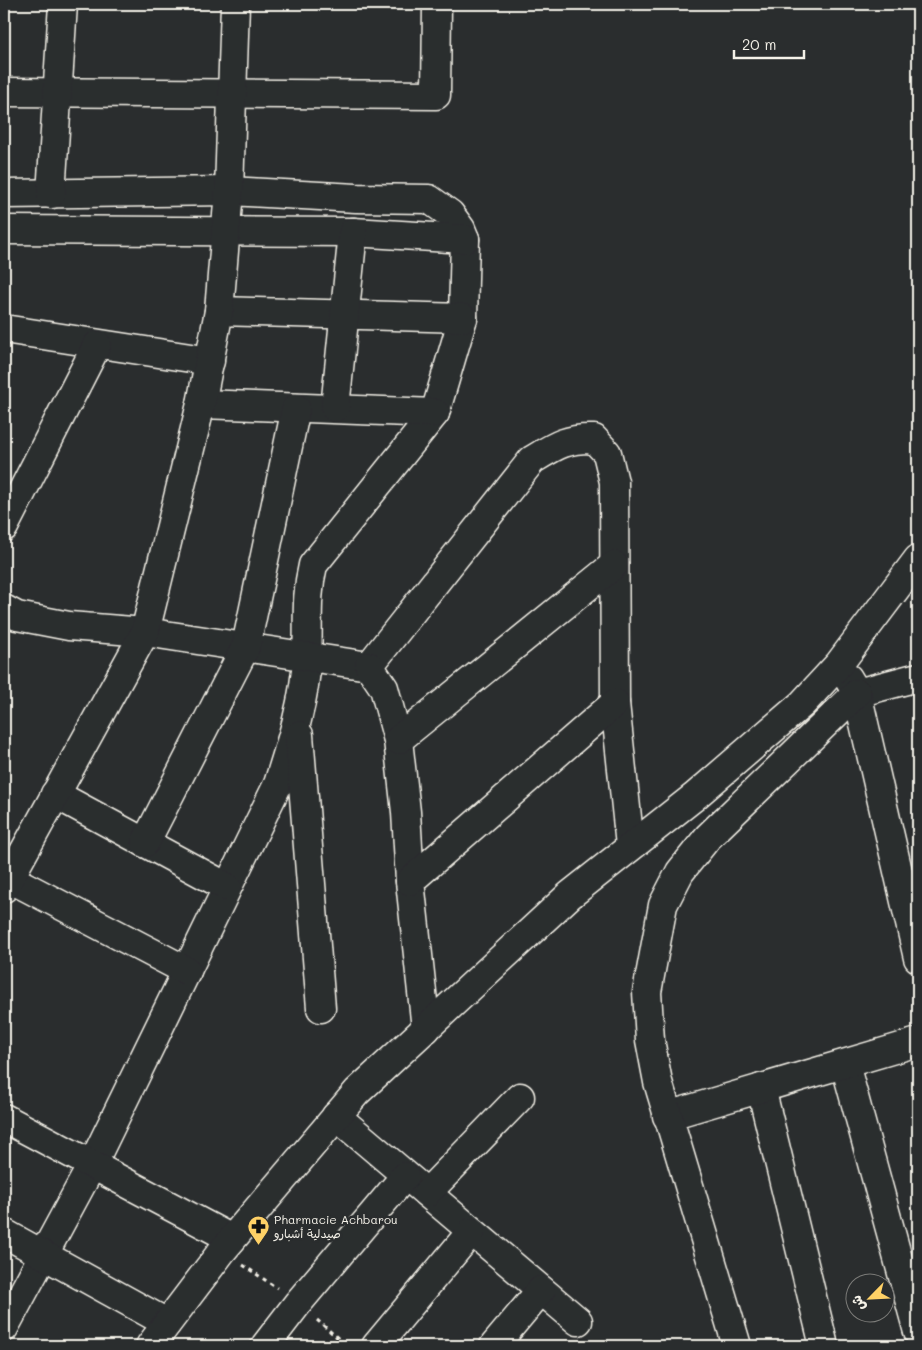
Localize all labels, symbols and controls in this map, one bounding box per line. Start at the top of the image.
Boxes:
scale bar [734,28,804,60]
text: 20 m [742,34,776,54]
place label: Pharmacie Achbarou صيدلية أشبارو [273,1211,398,1242]
pharmacy icon: Pharmacie Achbarou صيدلية أشبارو [246,1215,270,1246]
north arrow [844,1272,894,1322]
text: ش [846,1293,869,1314]

